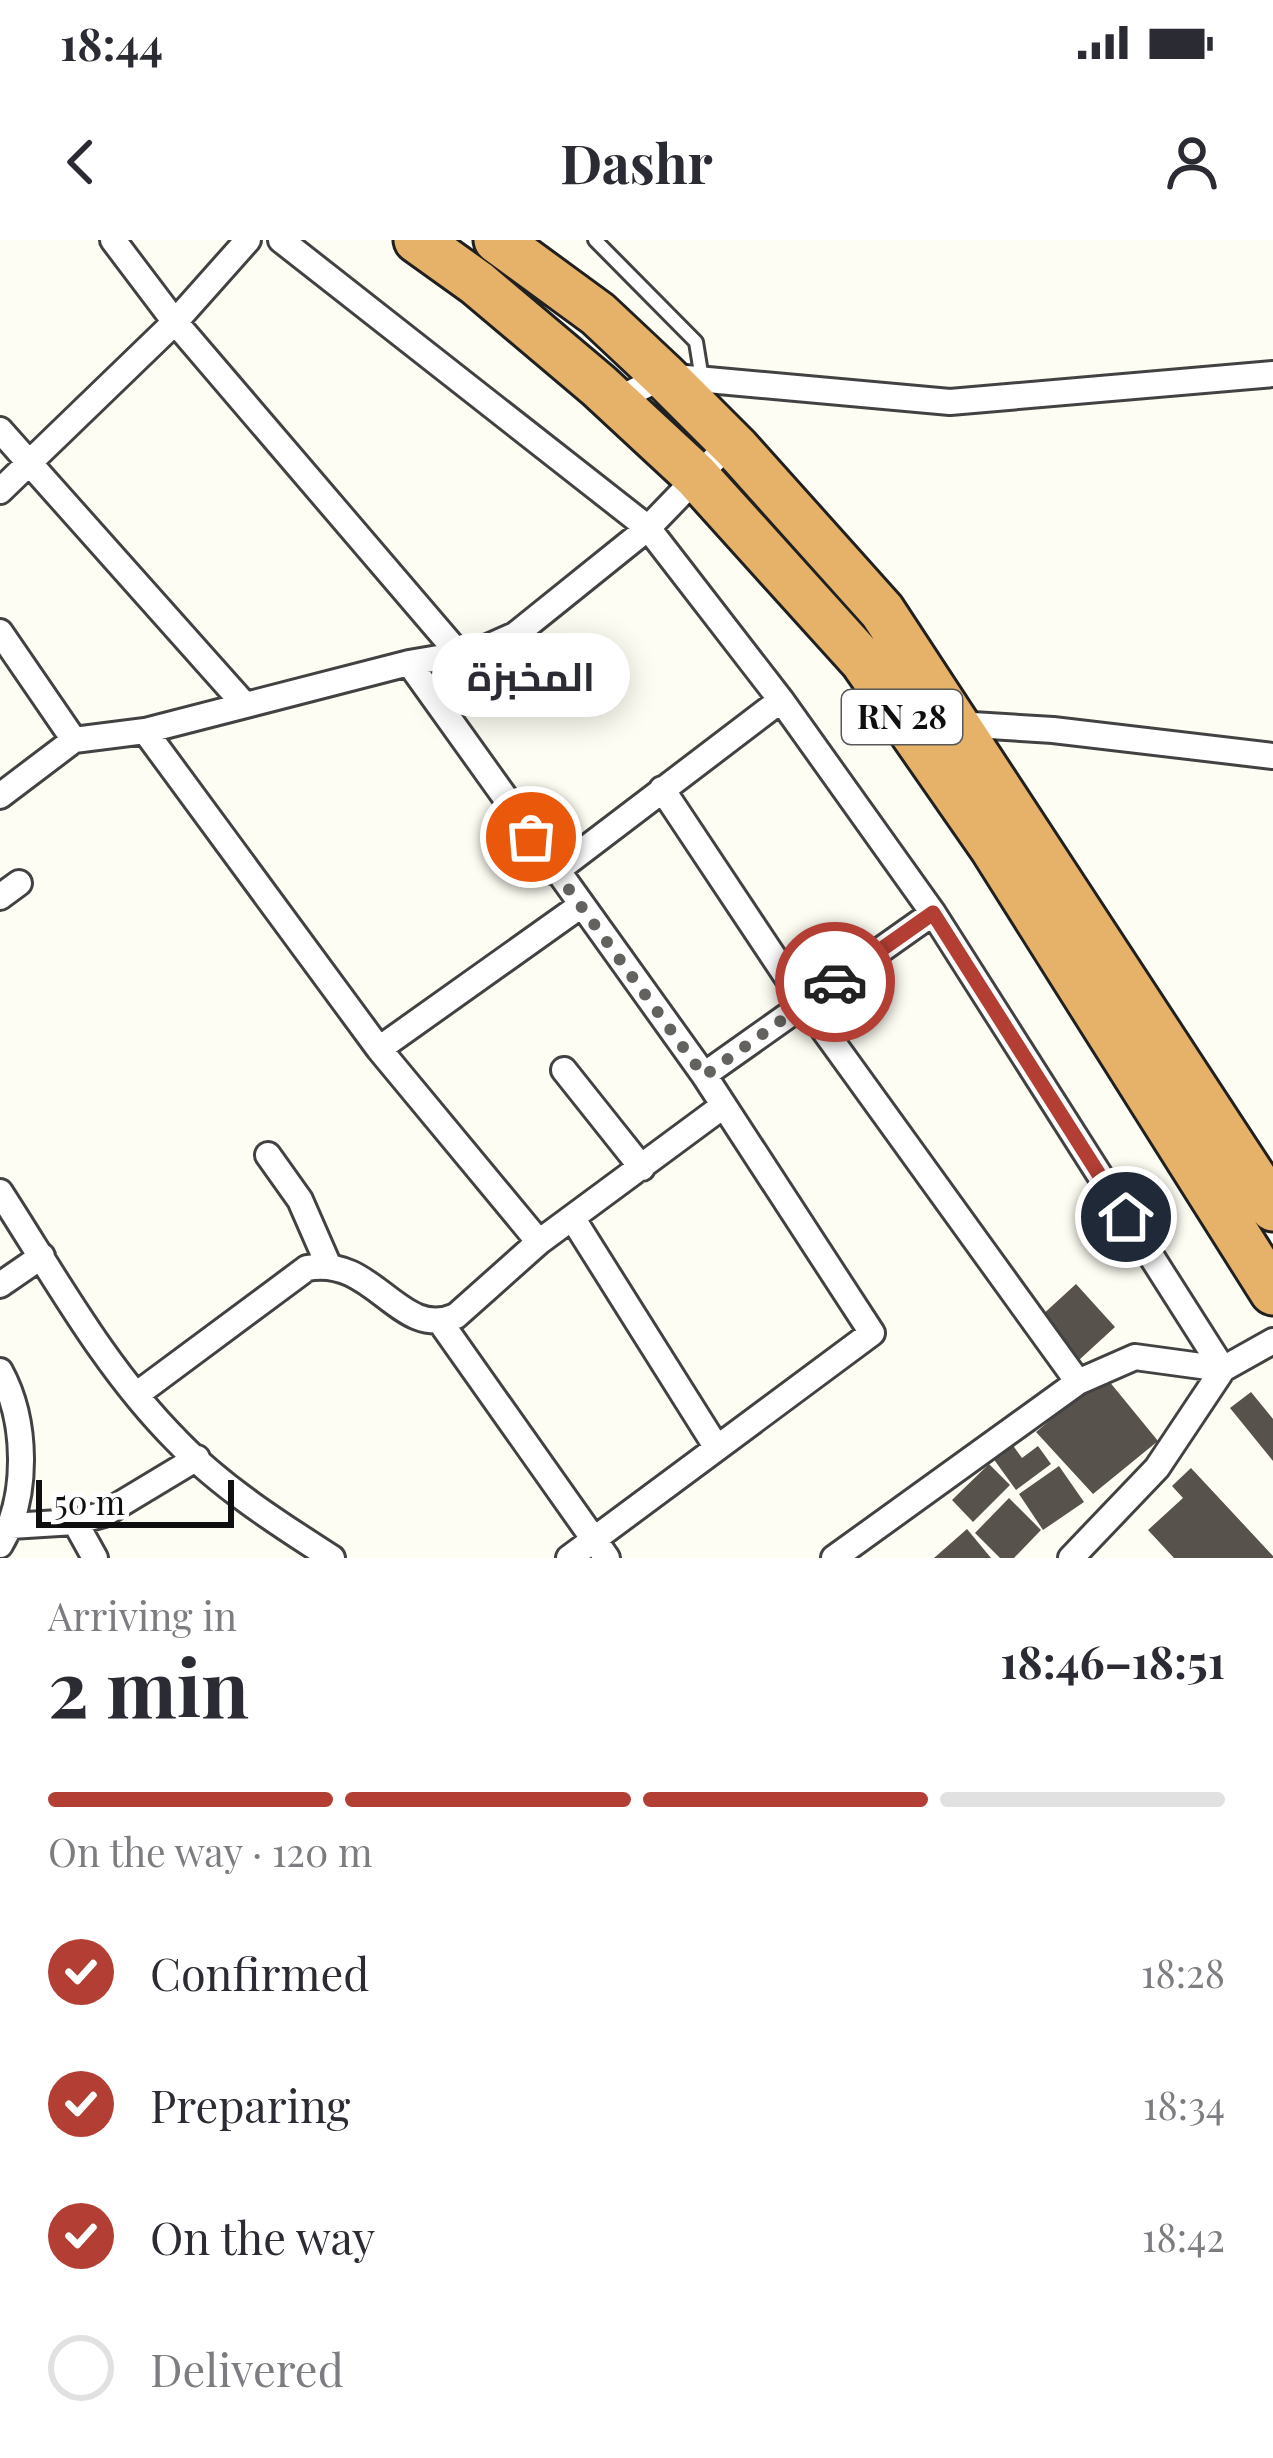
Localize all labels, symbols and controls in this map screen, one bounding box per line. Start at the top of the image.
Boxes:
text: 18:44 [60,12,163,72]
text: Dashr [560,126,713,198]
icon: back [48,129,114,195]
icon: person [1159,129,1225,195]
callout: المخبزة [432,633,630,717]
text: المخبزة [467,649,595,701]
road number: RN 28 [842,690,962,744]
pin [480,786,582,888]
icon: bag [498,804,564,870]
courier [775,922,895,1042]
icon: car [802,949,868,1015]
pin [1075,1166,1177,1268]
icon: home [1093,1184,1159,1250]
scale bar [36,1474,234,1527]
text: 50 m [54,1479,125,1523]
text: Arriving in [48,1589,237,1641]
text: 18:46–18:51 [1000,1630,1225,1690]
text: 2 min [48,1634,249,1738]
text: On the way · 120 m [48,1825,373,1877]
icon: check [48,1939,114,2005]
text: Confirmed [150,1942,369,2002]
text: 18:28 [1141,1946,1225,1998]
icon: check [48,2071,114,2137]
text: Preparing [150,2074,350,2134]
text: 18:34 [1143,2078,1225,2130]
icon: check [48,2203,114,2269]
text: On the way [150,2206,375,2266]
text: 18:42 [1142,2210,1225,2262]
text: Delivered [150,2338,344,2398]

